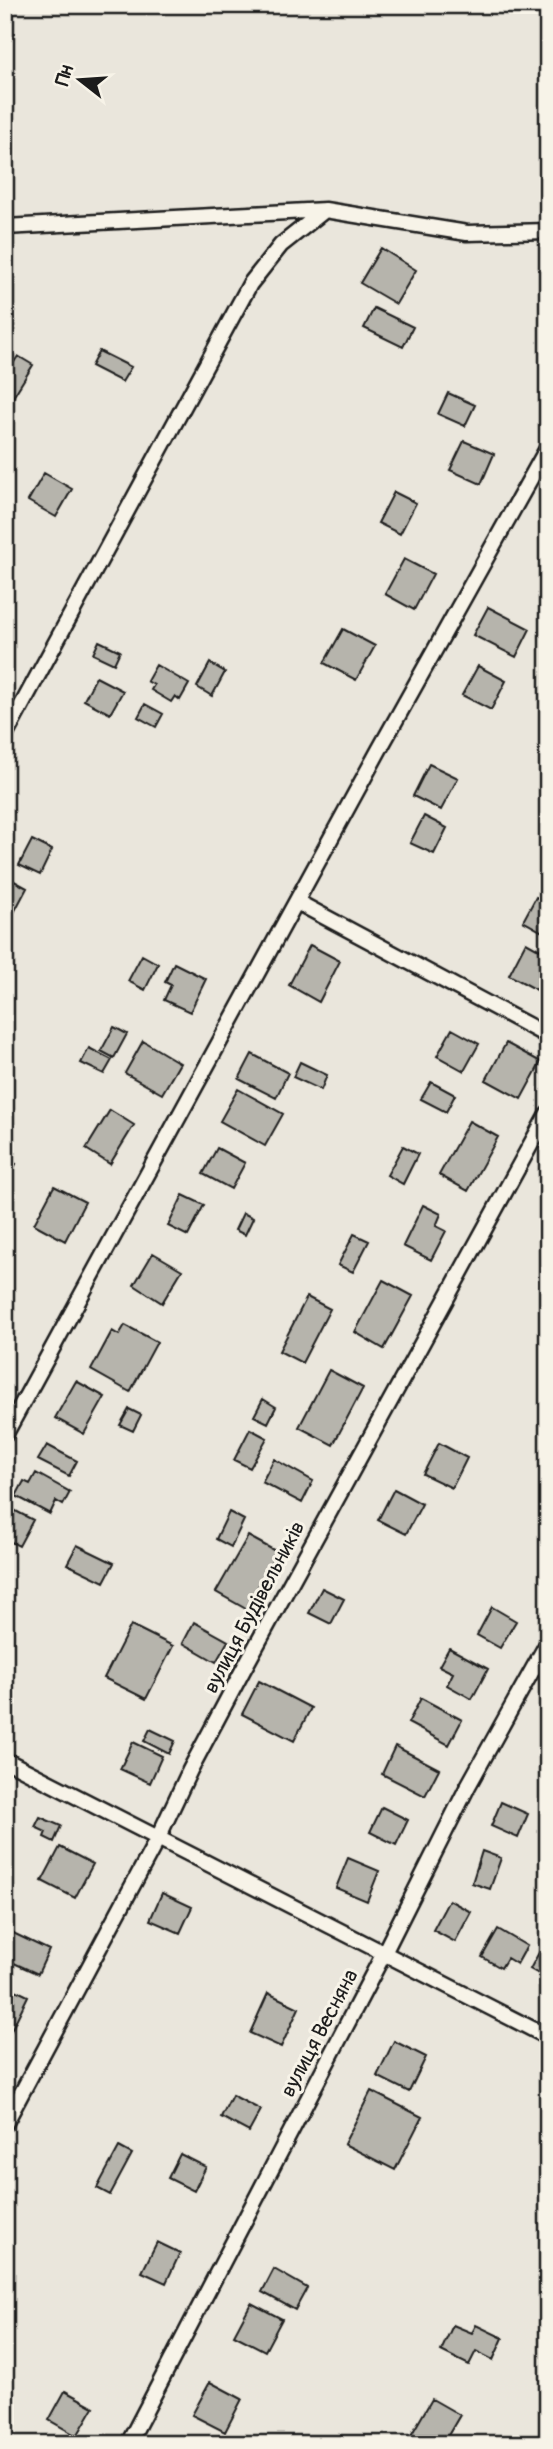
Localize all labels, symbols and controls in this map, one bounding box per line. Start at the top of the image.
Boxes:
north arrow [46,46,116,116]
text: Пн [50,62,79,89]
street label: вулиця Будівельників [198,1516,311,1698]
street label: вулиця Весняна [274,1965,364,2102]

